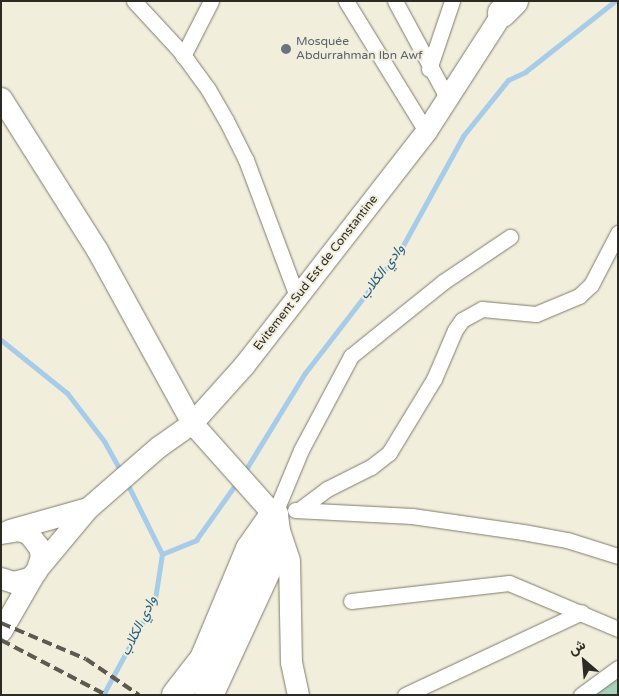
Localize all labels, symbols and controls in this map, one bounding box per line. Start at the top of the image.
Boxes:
place label: Mosquée Abdurrahman Ibn Awf [296,35,423,63]
marker: Mosquée Abdurrahman Ibn Awf [280,43,292,55]
street label: Evitement Sud Est de Constantine [251,192,381,354]
water label: وادي الكلاب [356,241,408,303]
water label: وادي الكلاب [117,593,161,659]
north arrow [559,636,609,686]
text: ش [566,636,588,659]

